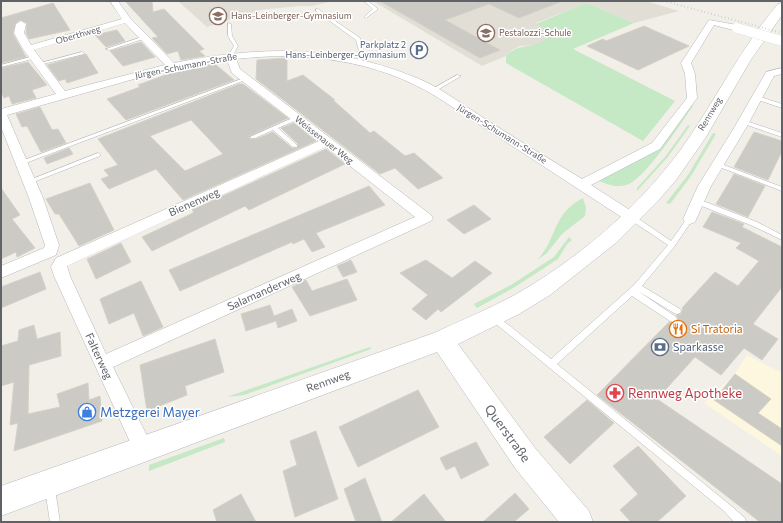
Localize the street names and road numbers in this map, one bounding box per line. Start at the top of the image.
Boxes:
street label: Oberthweg [54,23,102,46]
street label: Jürgen-Schumann-Straße [134,50,238,81]
street label: Rennweg [695,95,724,133]
street label: Jürgen-Schumann-Straße [455,101,549,166]
street label: Weissenauer Weg [293,113,356,166]
street label: Bienenweg [166,185,221,219]
street label: Salamanderweg [225,268,303,313]
street label: Falterweg [83,331,116,381]
street label: Rennweg [304,367,352,394]
street label: Querstraße [482,401,534,465]

